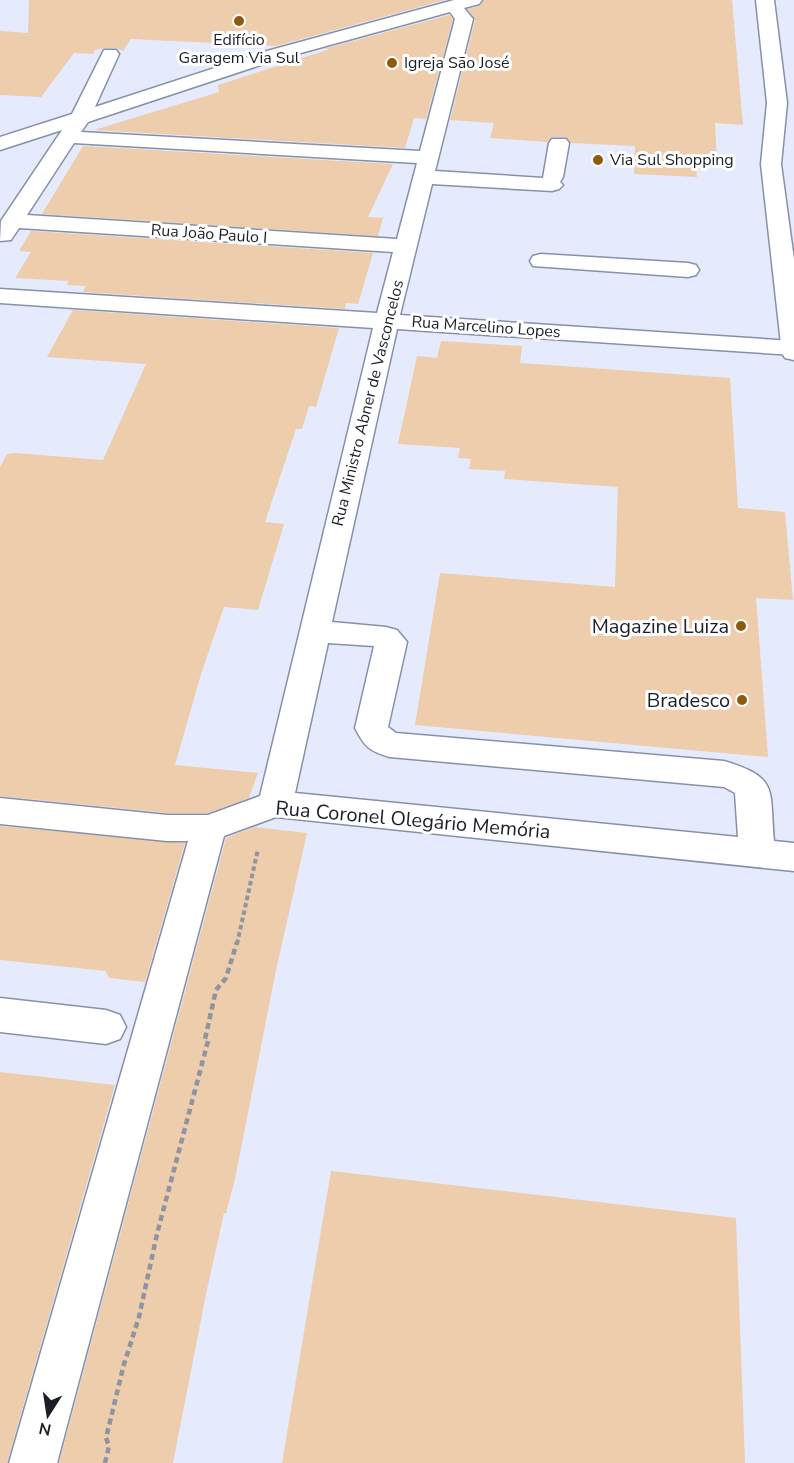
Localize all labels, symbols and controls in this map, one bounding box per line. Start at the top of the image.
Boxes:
marker: Edifício Garagem Via Sul [232,14,246,28]
place label: Edifício Garagem Via Sul [179,29,300,69]
place label: Igreja São José [404,52,510,74]
marker: Igreja São José [385,56,399,70]
place label: Via Sul Shopping [609,149,734,171]
marker: Via Sul Shopping [591,153,605,167]
street label: Rua João Paulo I [150,219,268,249]
street label: Rua Ministro Abner de Vasconcelos [327,277,409,529]
street label: Rua Marcelino Lopes [411,311,561,343]
place label: Magazine Luiza [592,613,729,640]
marker: Magazine Luiza [734,619,748,633]
place label: Bradesco [647,687,730,714]
marker: Bradesco [735,693,749,707]
street label: Rua Coronel Olegário Memória [274,795,552,845]
north arrow [18,1385,78,1445]
text: N [37,1417,53,1441]

